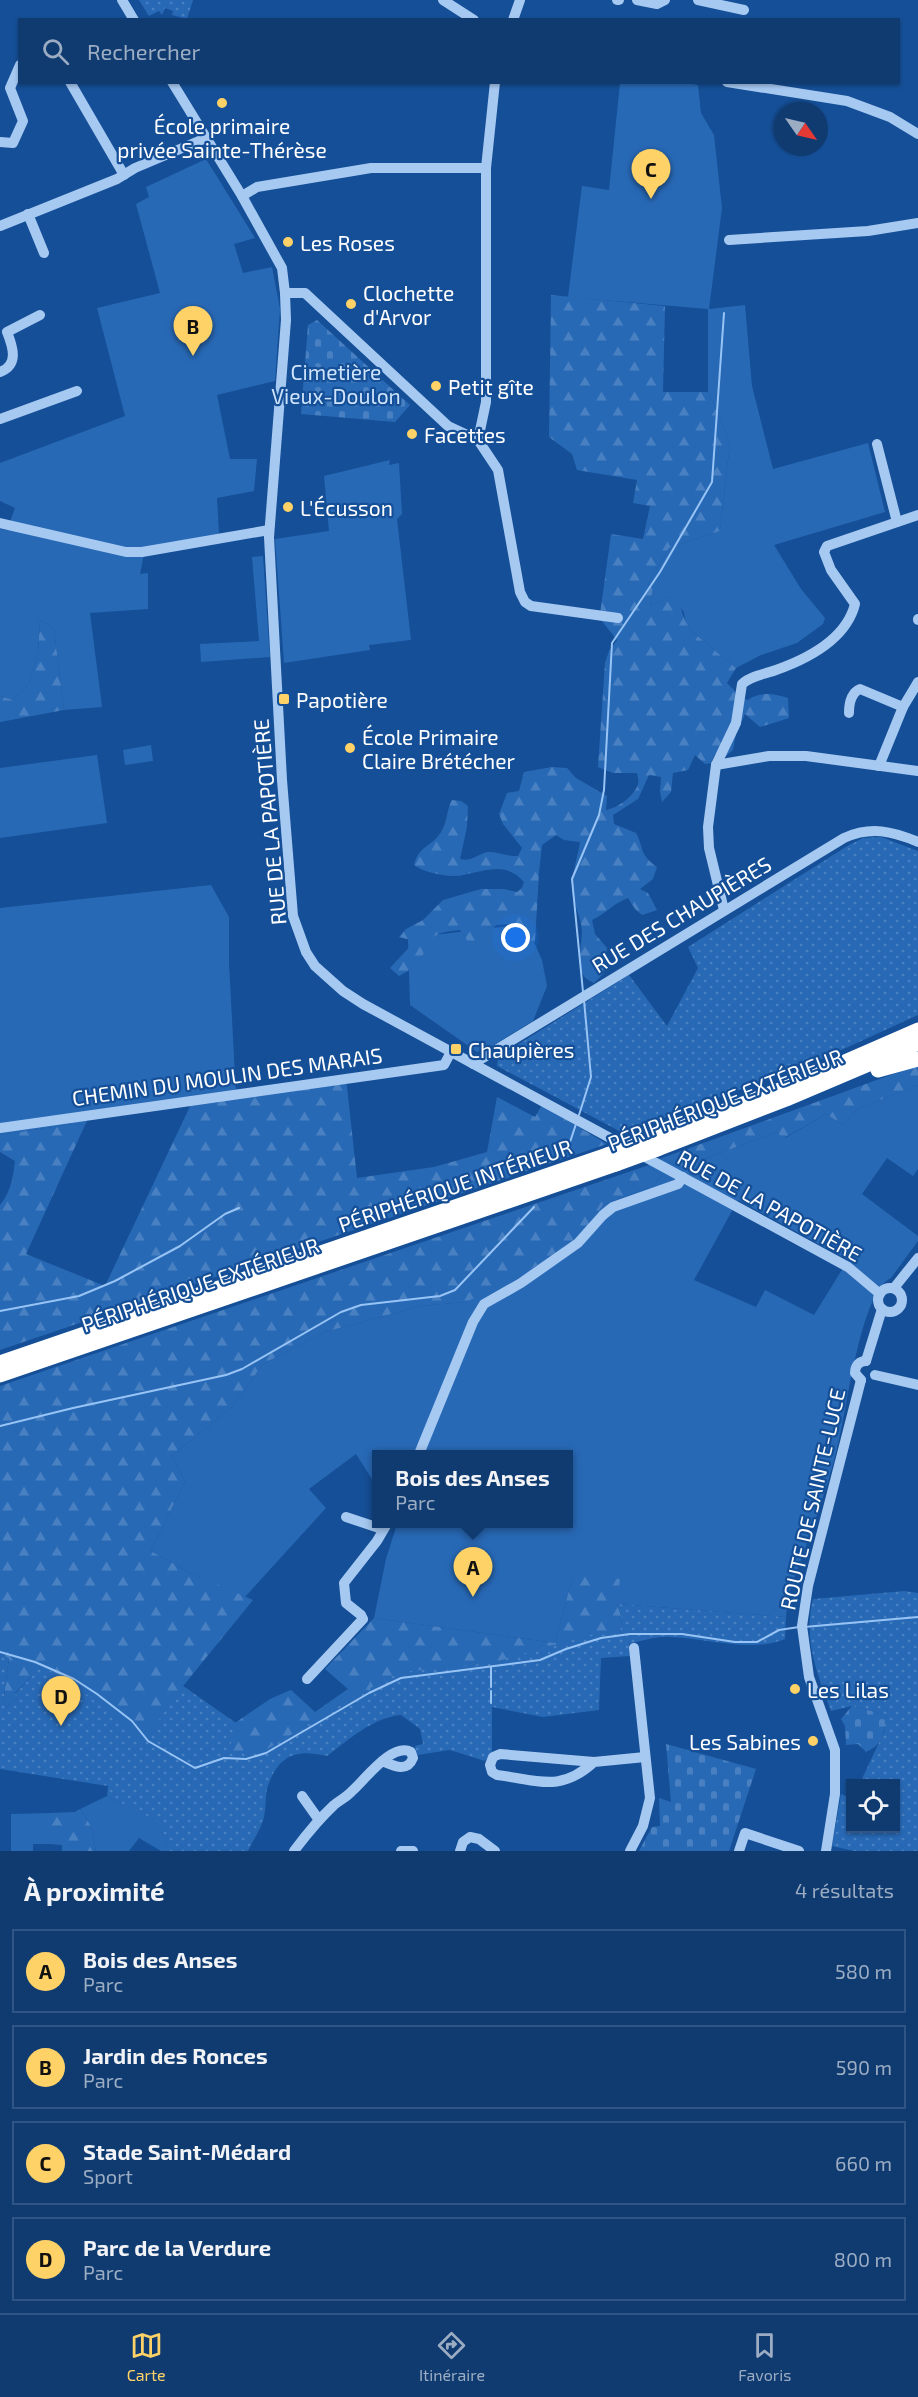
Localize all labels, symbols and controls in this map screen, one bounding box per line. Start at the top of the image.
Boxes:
search box [18,18,900,84]
icon: search [39,35,72,68]
text: Rechercher [87,38,200,64]
marker: École primaire privée Sainte-Thérèse [215,96,229,110]
north arrow [774,102,828,156]
place label: École primaire privée Sainte-Thérèse [117,113,327,162]
pin: C [632,150,670,199]
place label: Les Roses [300,230,395,255]
marker: Les Roses [281,235,295,249]
place label: Clochette d'Arvor [363,280,454,329]
marker: Clochette d'Arvor [344,297,358,311]
pin: B [174,306,212,356]
park label: Cimetière Vieux-Doulon [271,359,401,408]
place label: Petit gîte [448,374,534,399]
marker: Petit gîte [429,379,443,393]
place label: Facettes [424,422,506,447]
marker: Facettes [405,427,419,441]
place label: L'Écusson [300,495,393,520]
marker: L'Écusson [281,500,295,514]
place label: Papotière [296,687,388,712]
marker: Papotière [277,692,291,706]
street label: RUE DE LA PAPOTIÈRE [248,718,290,926]
place label: École Primaire Claire Brétécher [362,724,516,773]
marker: École Primaire Claire Brétécher [343,741,357,755]
street label: RUE DES CHAUPIÈRES [587,851,775,977]
your location [501,923,530,952]
place label: Chaupières [468,1037,574,1062]
street label: CHEMIN DU MOULIN DES MARAIS [70,1042,384,1110]
marker: Chaupières [449,1042,463,1056]
street label: PÉRIPHÉRIQUE EXTÉRIEUR [604,1043,846,1156]
street label: PÉRIPHÉRIQUE INTÉRIEUR [335,1133,575,1238]
street label: RUE DE LA PAPOTIÈRE [673,1144,867,1266]
street label: PÉRIPHÉRIQUE EXTÉRIEUR [78,1232,322,1337]
street label: ROUTE DE SAINTE-LUCE [774,1386,850,1612]
popup [372,1450,573,1528]
text: Bois des Anses [395,1464,550,1490]
text: Parc [395,1490,436,1514]
pin: A [454,1548,492,1597]
pin: D [42,1676,80,1726]
place label: Les Lilas [807,1677,889,1702]
marker: Les Lilas [788,1682,802,1696]
place label: Les Sabines [689,1729,801,1754]
marker: Les Sabines [806,1734,820,1748]
map controls [846,1779,900,1833]
button: locate [846,1779,900,1833]
text: À proximité [24,1875,165,1906]
text: 4 résultats [795,1878,894,1902]
text: Bois des Anses [83,1946,237,1972]
text: A [39,1959,52,1983]
text: 580 m [835,1959,892,1983]
text: Parc [83,1972,123,1996]
text: Jardin des Ronces [83,2042,268,2068]
text: B [39,2055,52,2079]
text: 590 m [836,2055,892,2079]
text: Parc [83,2068,123,2092]
text: Stade Saint-Médard [83,2138,291,2164]
text: C [40,2151,51,2175]
text: 660 m [835,2151,892,2175]
text: Sport [83,2164,133,2188]
text: Parc de la Verdure [83,2234,271,2260]
text: D [39,2247,52,2271]
text: 800 m [834,2247,892,2271]
text: Parc [83,2260,123,2284]
tab: Carte [127,2329,166,2384]
tab: Itinéraire [419,2329,485,2384]
tab: Favoris [738,2329,791,2384]

